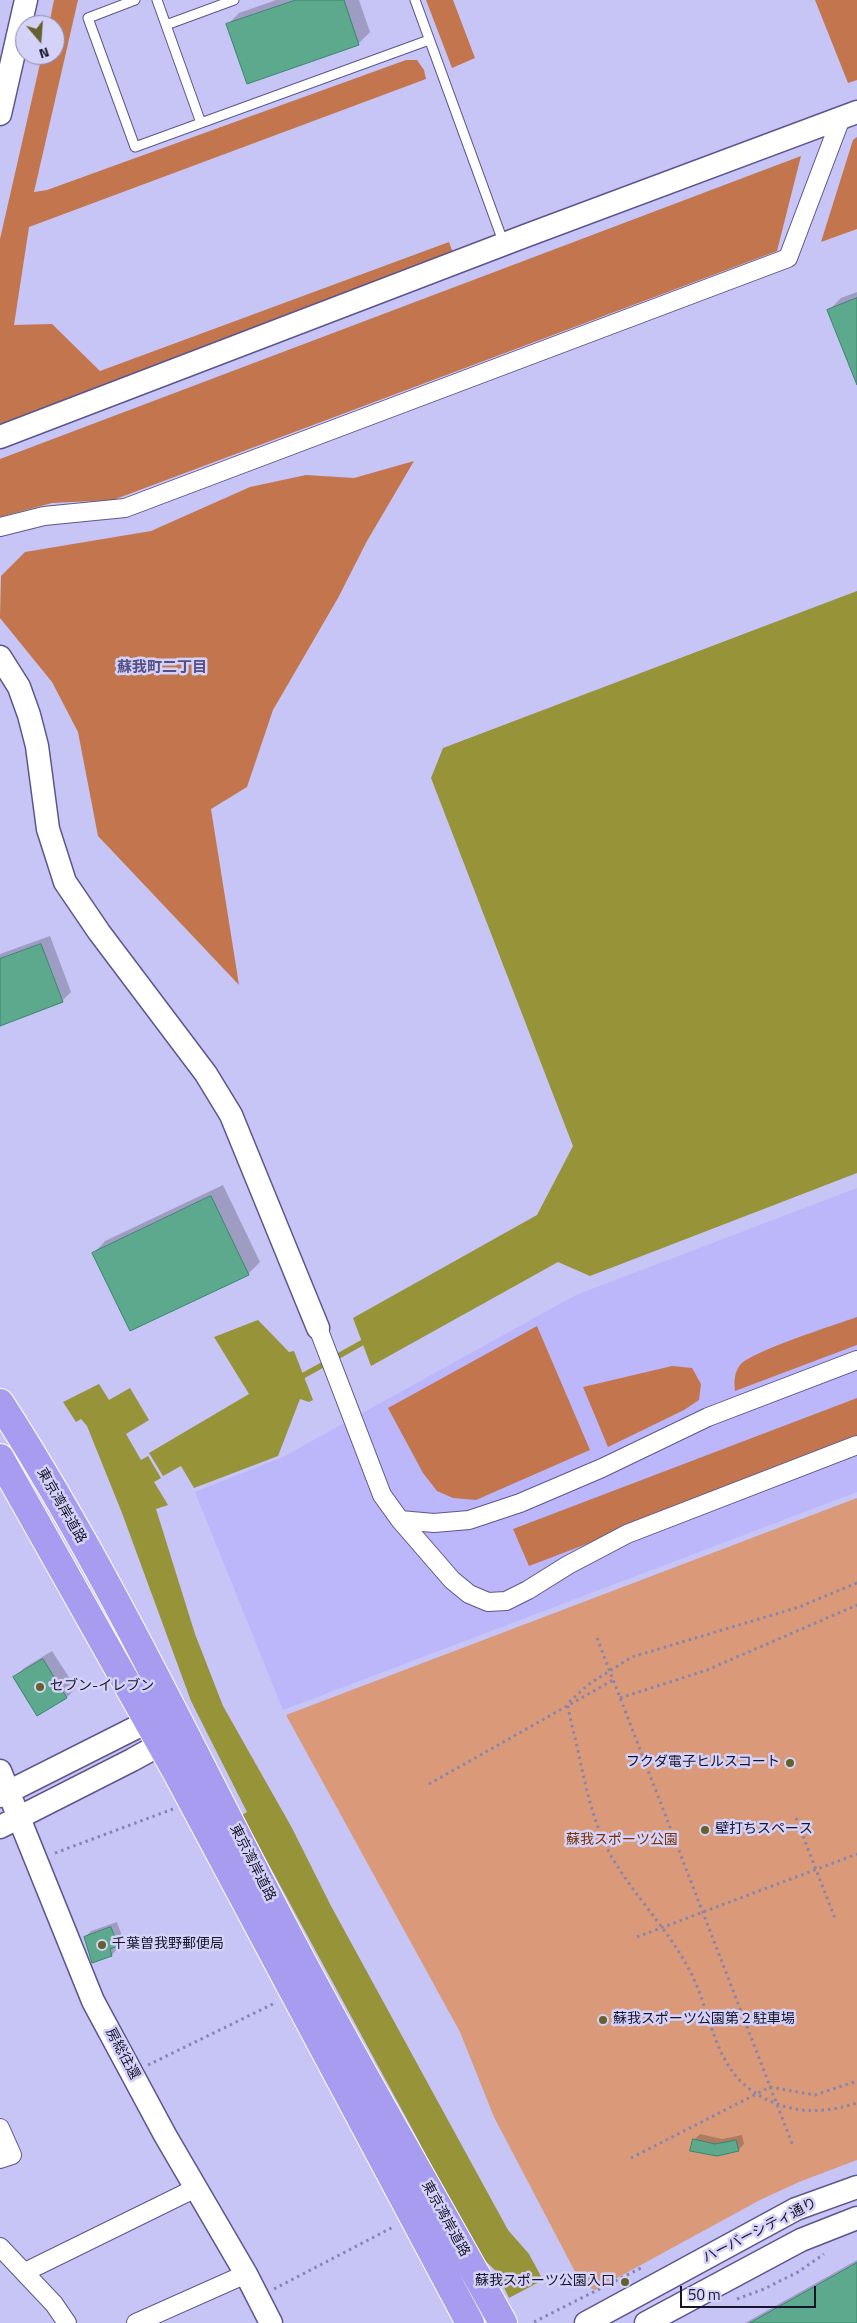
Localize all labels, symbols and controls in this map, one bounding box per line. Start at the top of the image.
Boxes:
north arrow [15,15,65,65]
text: N [37,42,52,65]
district label: 蘇我町二丁目 [117,659,207,677]
street label: 東京湾岸道路 [33,1465,89,1547]
place label: セブン-イレブン [50,1679,154,1695]
marker: セブン-イレブン [34,1681,46,1693]
place label: フクダ電子ヒルスコート [626,1755,780,1771]
marker: フクダ電子ヒルスコート [784,1757,796,1769]
street label: 東京湾岸道路 [225,1822,279,1904]
place label: 壁打ちスペース [715,1822,813,1838]
marker: 壁打ちスペース [699,1824,711,1836]
park label: 蘇我スポーツ公園 [566,1833,678,1849]
place label: 千葉曽我野郵便局 [112,1937,224,1953]
marker: 千葉曽我野郵便局 [96,1939,108,1951]
place label: 蘇我スポーツ公園第２駐車場 [613,2012,795,2028]
marker: 蘇我スポーツ公園第２駐車場 [597,2014,609,2026]
street label: 房総往還 [101,2025,143,2083]
street label: 東京湾岸道路 [417,2178,473,2260]
street label: ハーバーシティ通り [700,2195,820,2267]
place label: 蘇我スポーツ公園入口 [475,2274,615,2290]
marker: 蘇我スポーツ公園入口 [619,2276,631,2288]
scale bar [682,2276,818,2308]
text: 50 m [688,2283,721,2306]

